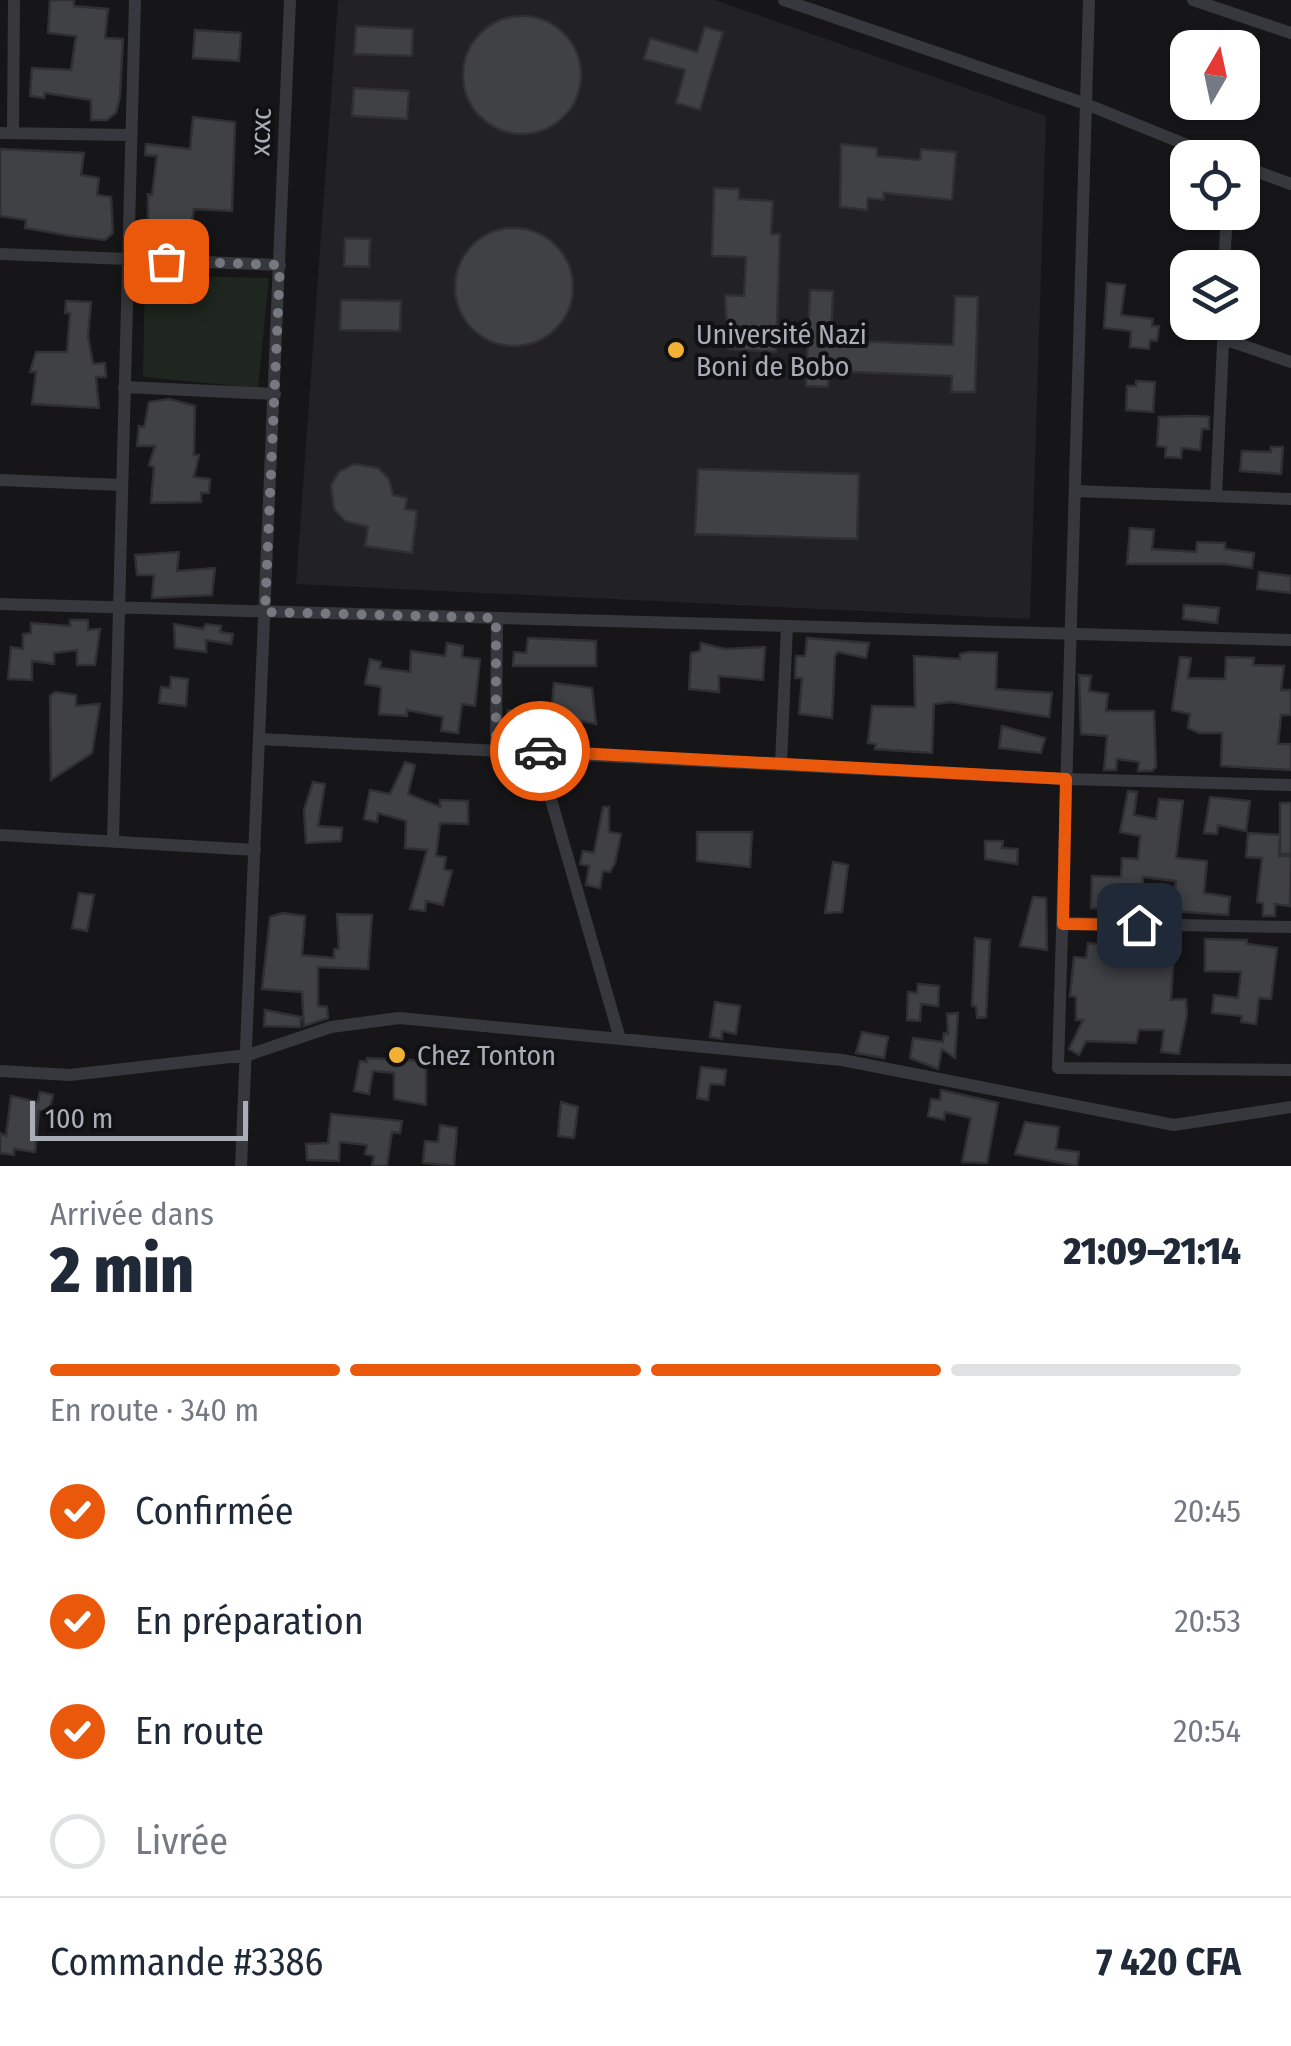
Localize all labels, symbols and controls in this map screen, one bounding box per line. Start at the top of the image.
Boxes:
north arrow [1170,30,1260,120]
map controls [1170,30,1260,340]
street label: xcxc [243,107,278,157]
button: locate [1170,140,1260,230]
pin [124,219,209,304]
icon: bag [139,234,194,289]
button: layers [1170,250,1260,340]
place label: Université Nazi Boni de Bobo [696,318,867,383]
marker: Université Nazi Boni de Bobo [665,339,687,361]
courier [490,701,590,801]
icon: car [513,724,568,779]
pin [1097,883,1182,968]
icon: home [1112,898,1167,953]
place label: Chez Tonton [417,1039,556,1072]
marker: Chez Tonton [386,1044,408,1066]
scale bar [30,1096,248,1140]
text: 100 m [45,1102,113,1135]
text: Arrivée dans [50,1195,214,1233]
text: 21:09–21:14 [1064,1228,1241,1274]
text: 2 min [50,1231,194,1309]
text: En route · 340 m [50,1391,259,1429]
icon: check [50,1484,105,1539]
text: Confirmée [135,1488,293,1534]
text: 20:45 [1174,1492,1241,1530]
icon: check [50,1594,105,1649]
text: En préparation [135,1598,364,1644]
text: 20:53 [1174,1602,1241,1640]
icon: check [50,1704,105,1759]
text: En route [135,1708,264,1754]
text: 20:54 [1173,1712,1241,1750]
text: Livrée [135,1818,228,1864]
text: Commande #3386 [50,1939,323,1985]
text: 7 420 CFA [1096,1939,1241,1985]

